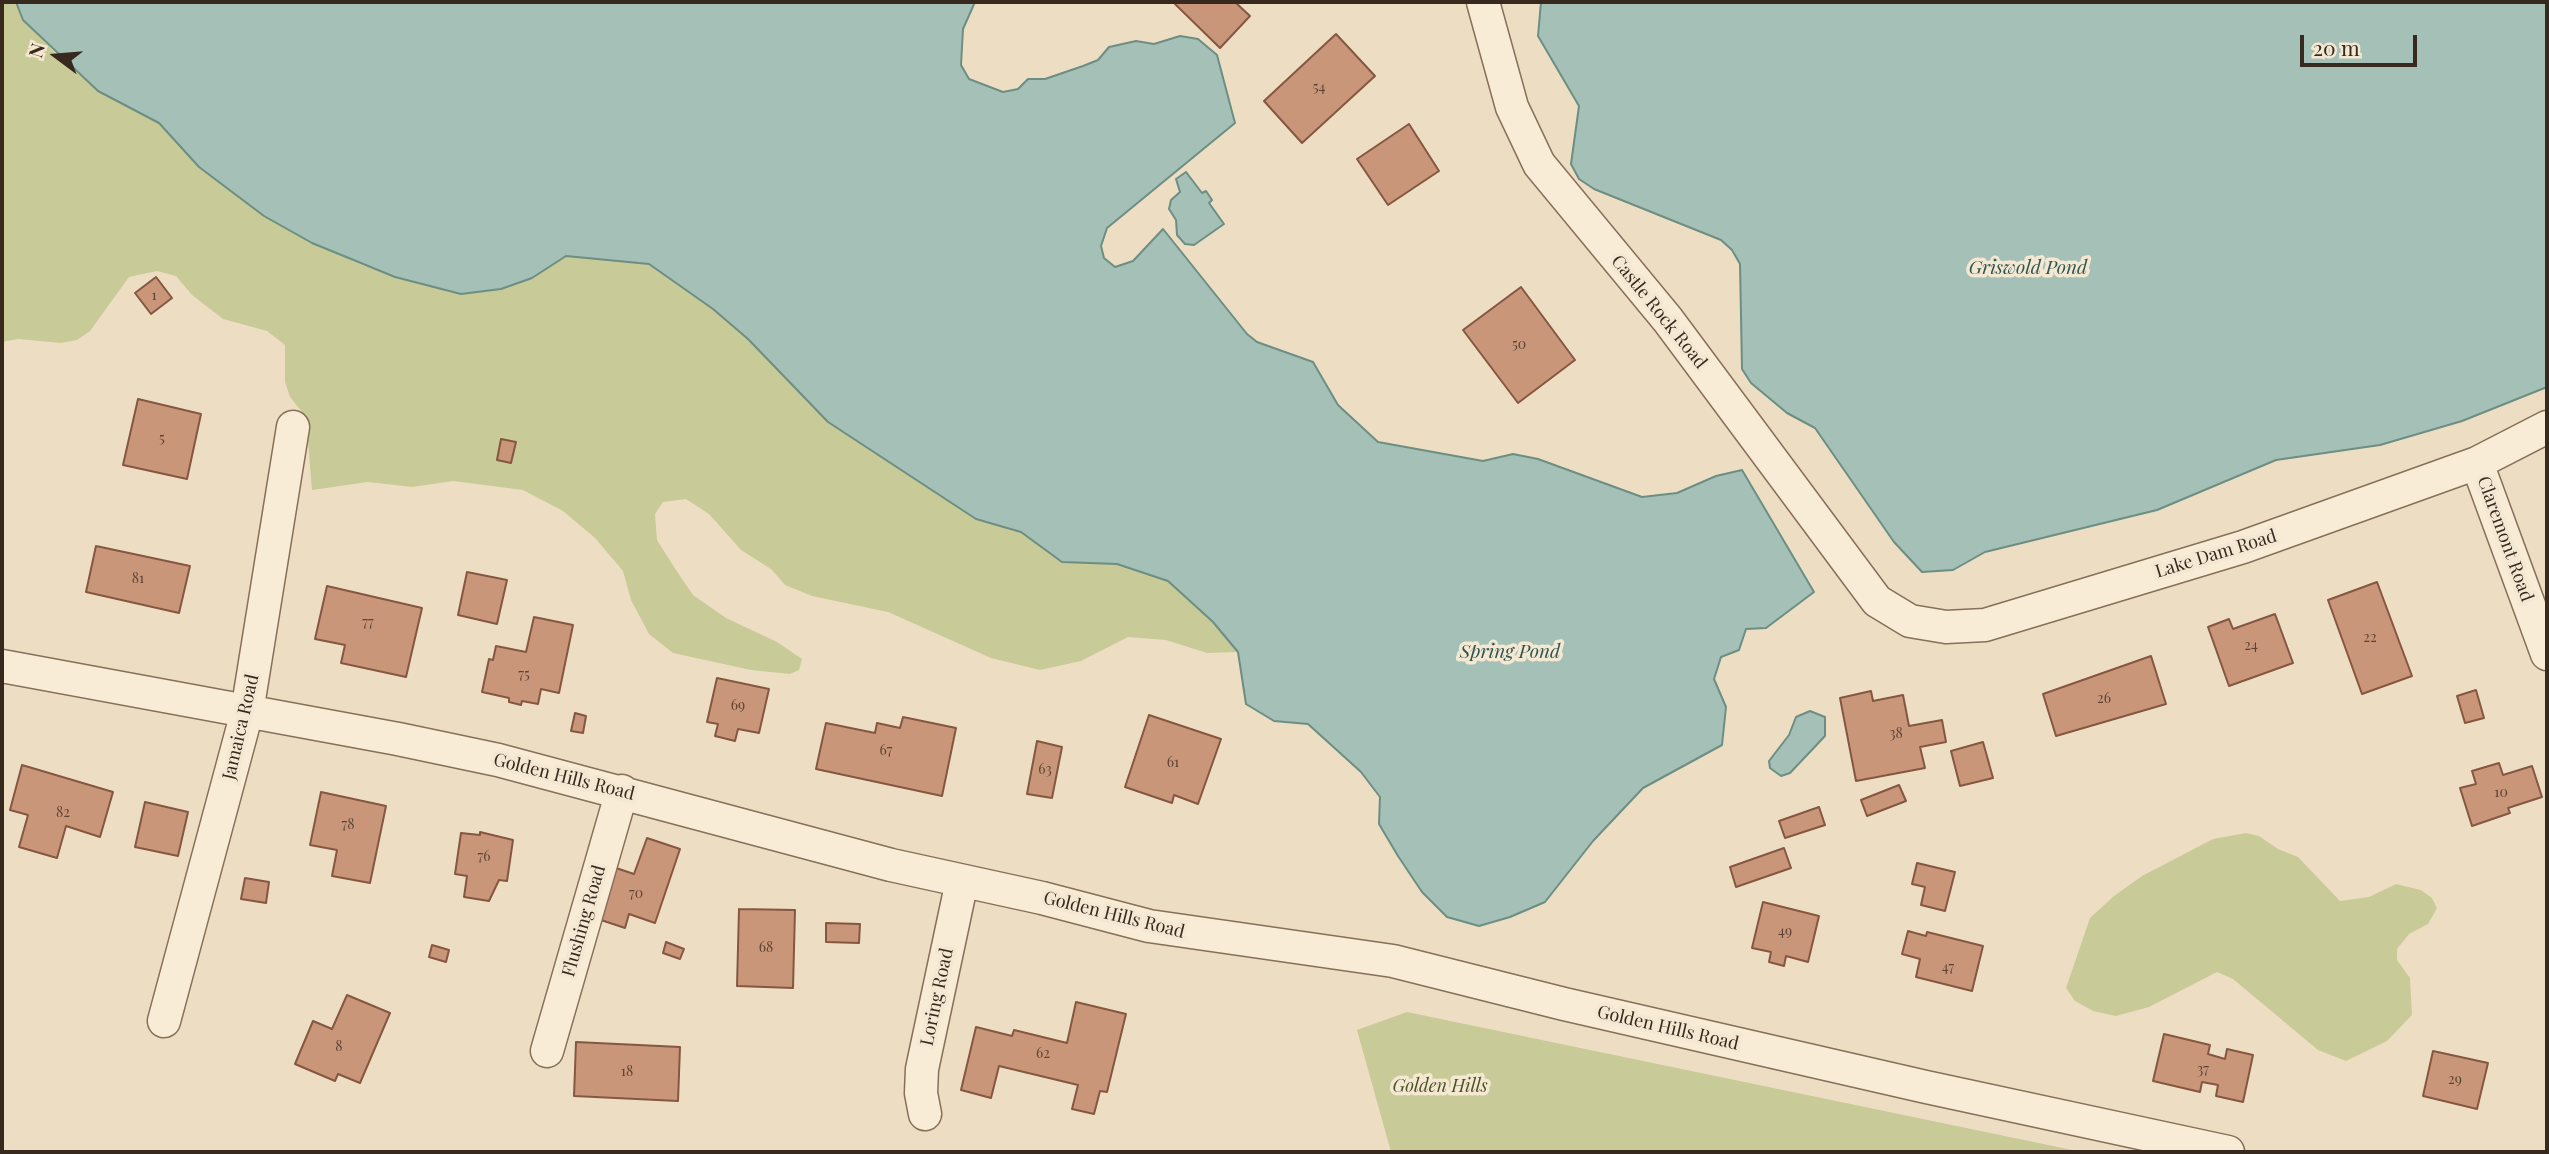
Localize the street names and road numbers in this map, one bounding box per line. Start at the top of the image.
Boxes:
street label: Castle Rock Road [1607,251,1711,373]
street label: Claremont Road [2472,473,2538,605]
street label: Lake Dam Road [2153,525,2279,583]
street label: Jamaica Road [218,672,264,782]
street label: Golden Hills Road [491,749,637,805]
street label: Flushing Road [558,863,610,979]
street label: Golden Hills Road [1041,887,1187,943]
street label: Loring Road [916,946,958,1048]
street label: Golden Hills Road [1595,1001,1741,1055]

